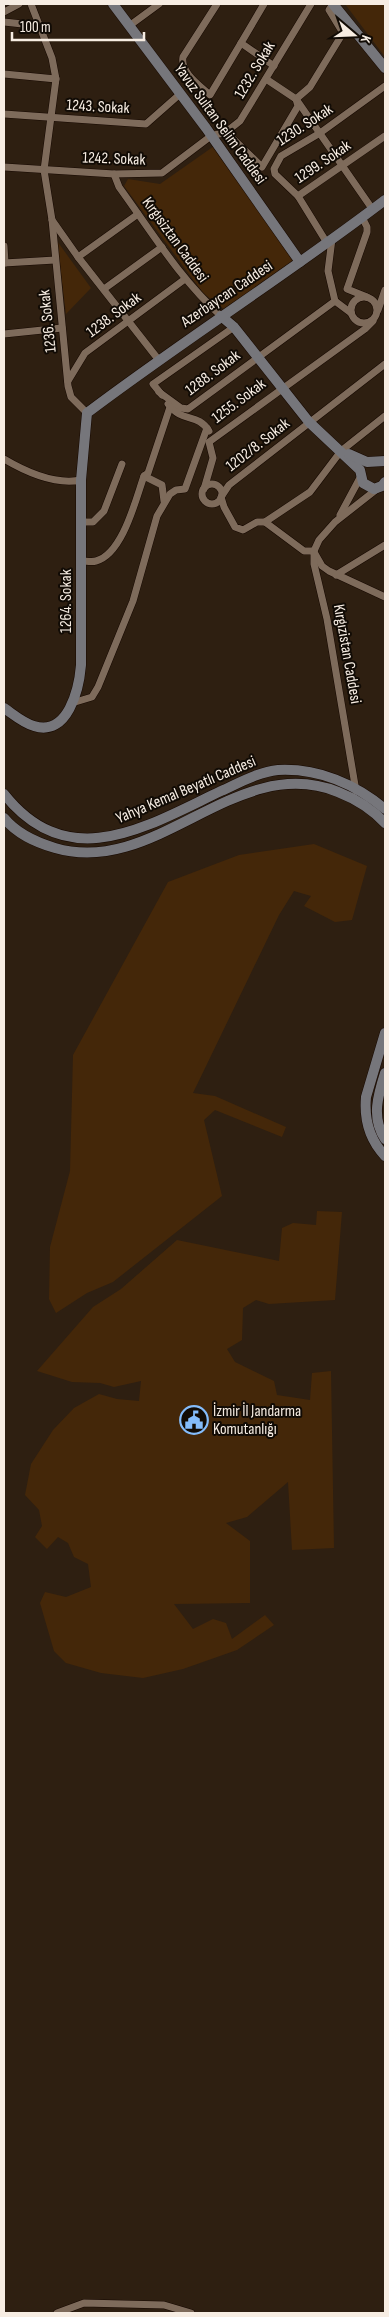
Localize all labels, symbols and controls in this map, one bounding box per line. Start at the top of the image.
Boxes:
scale bar [12,10,145,42]
north arrow [329,10,379,60]
text: 100 m [20,18,51,37]
text: K [357,33,375,45]
street label: 1232. Sokak [231,38,279,102]
street label: Yavuz Sultan Selim Caddesi [170,60,270,188]
street label: 1243. Sokak [66,96,130,118]
street label: 1230. Sokak [273,100,337,150]
street label: 1299. Sokak [291,136,355,188]
street label: 1242. Sokak [82,148,146,170]
street label: Kırgısiztan Caddesi [138,194,212,286]
street label: Azerbaycan Caddesi [177,256,276,332]
street label: 1238. Sokak [83,288,145,342]
street label: 1236. Sokak [35,289,61,353]
street label: 1288. Sokak [182,346,244,400]
street label: 1255. Sokak [208,375,270,427]
street label: 1202/8. Sokak [222,414,294,476]
street label: 1264. Sokak [57,569,76,633]
street label: Kırgızistan Caddesi [329,603,365,705]
street label: Yahya Kemal Beyatlı Caddesi [113,752,259,828]
place label: İzmir İl Jandarma Komutanlığı [213,1402,301,1439]
public building icon: İzmir İl Jandarma Komutanlığı [179,1405,209,1435]

